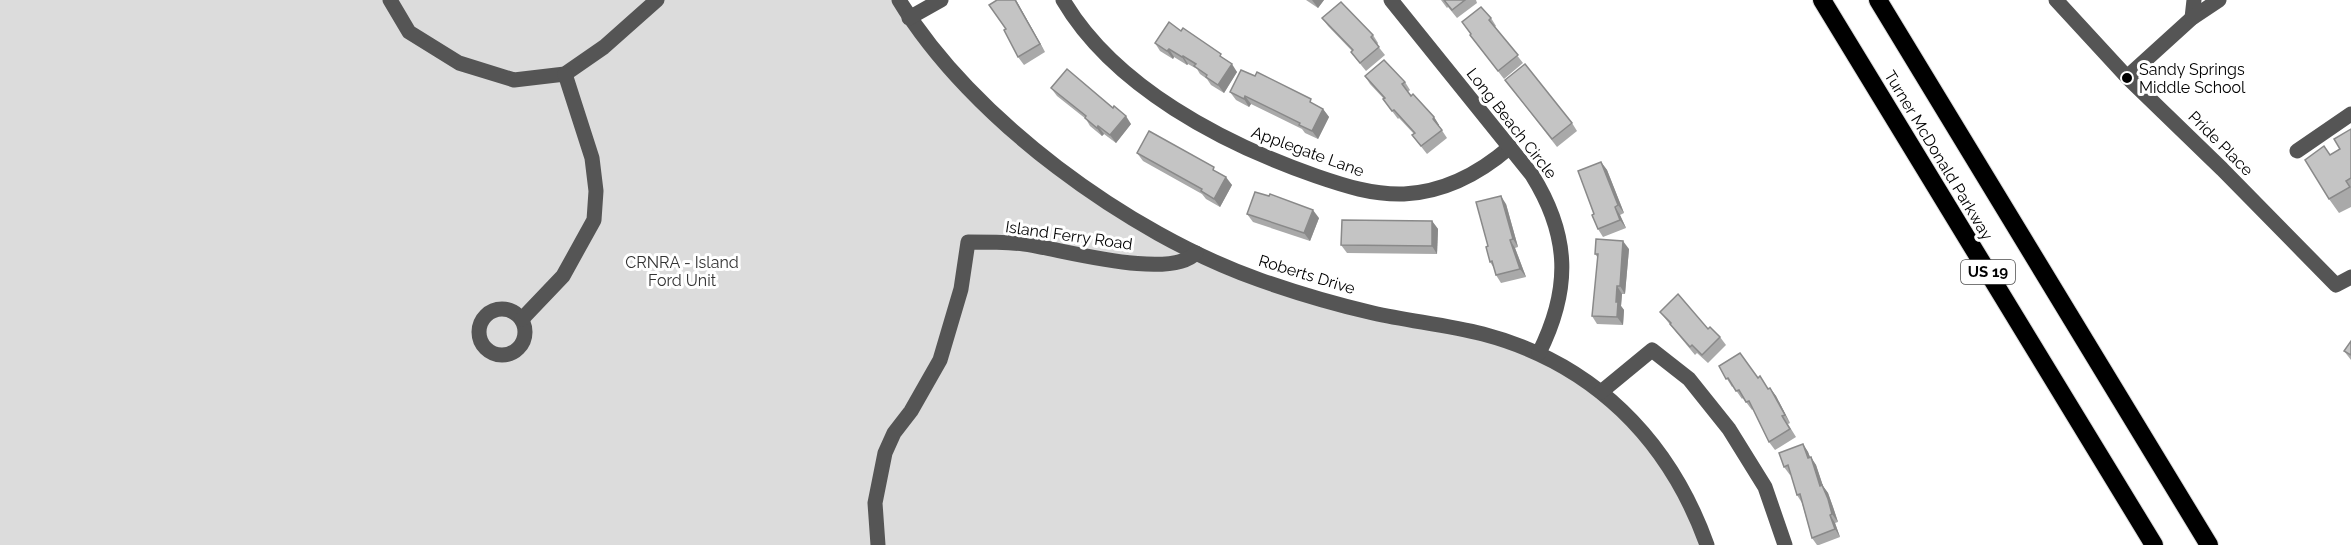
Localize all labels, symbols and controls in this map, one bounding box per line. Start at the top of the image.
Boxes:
place label: Sandy Springs Middle School [2139,60,2246,97]
street label: Long Beach Circle [1462,64,1561,182]
street label: Turner McDonald Parkway [1880,67,1997,244]
marker: Sandy Springs Middle School [2120,71,2134,85]
street label: Pride Place [2184,107,2257,180]
street label: Applegate Lane [1249,122,1367,181]
street label: Island Ferry Road [1004,217,1134,254]
street label: Roberts Drive [1256,251,1357,298]
park label: CRNRA - Island Ford Unit [625,253,739,290]
road number: US 19 [1961,260,2015,284]

